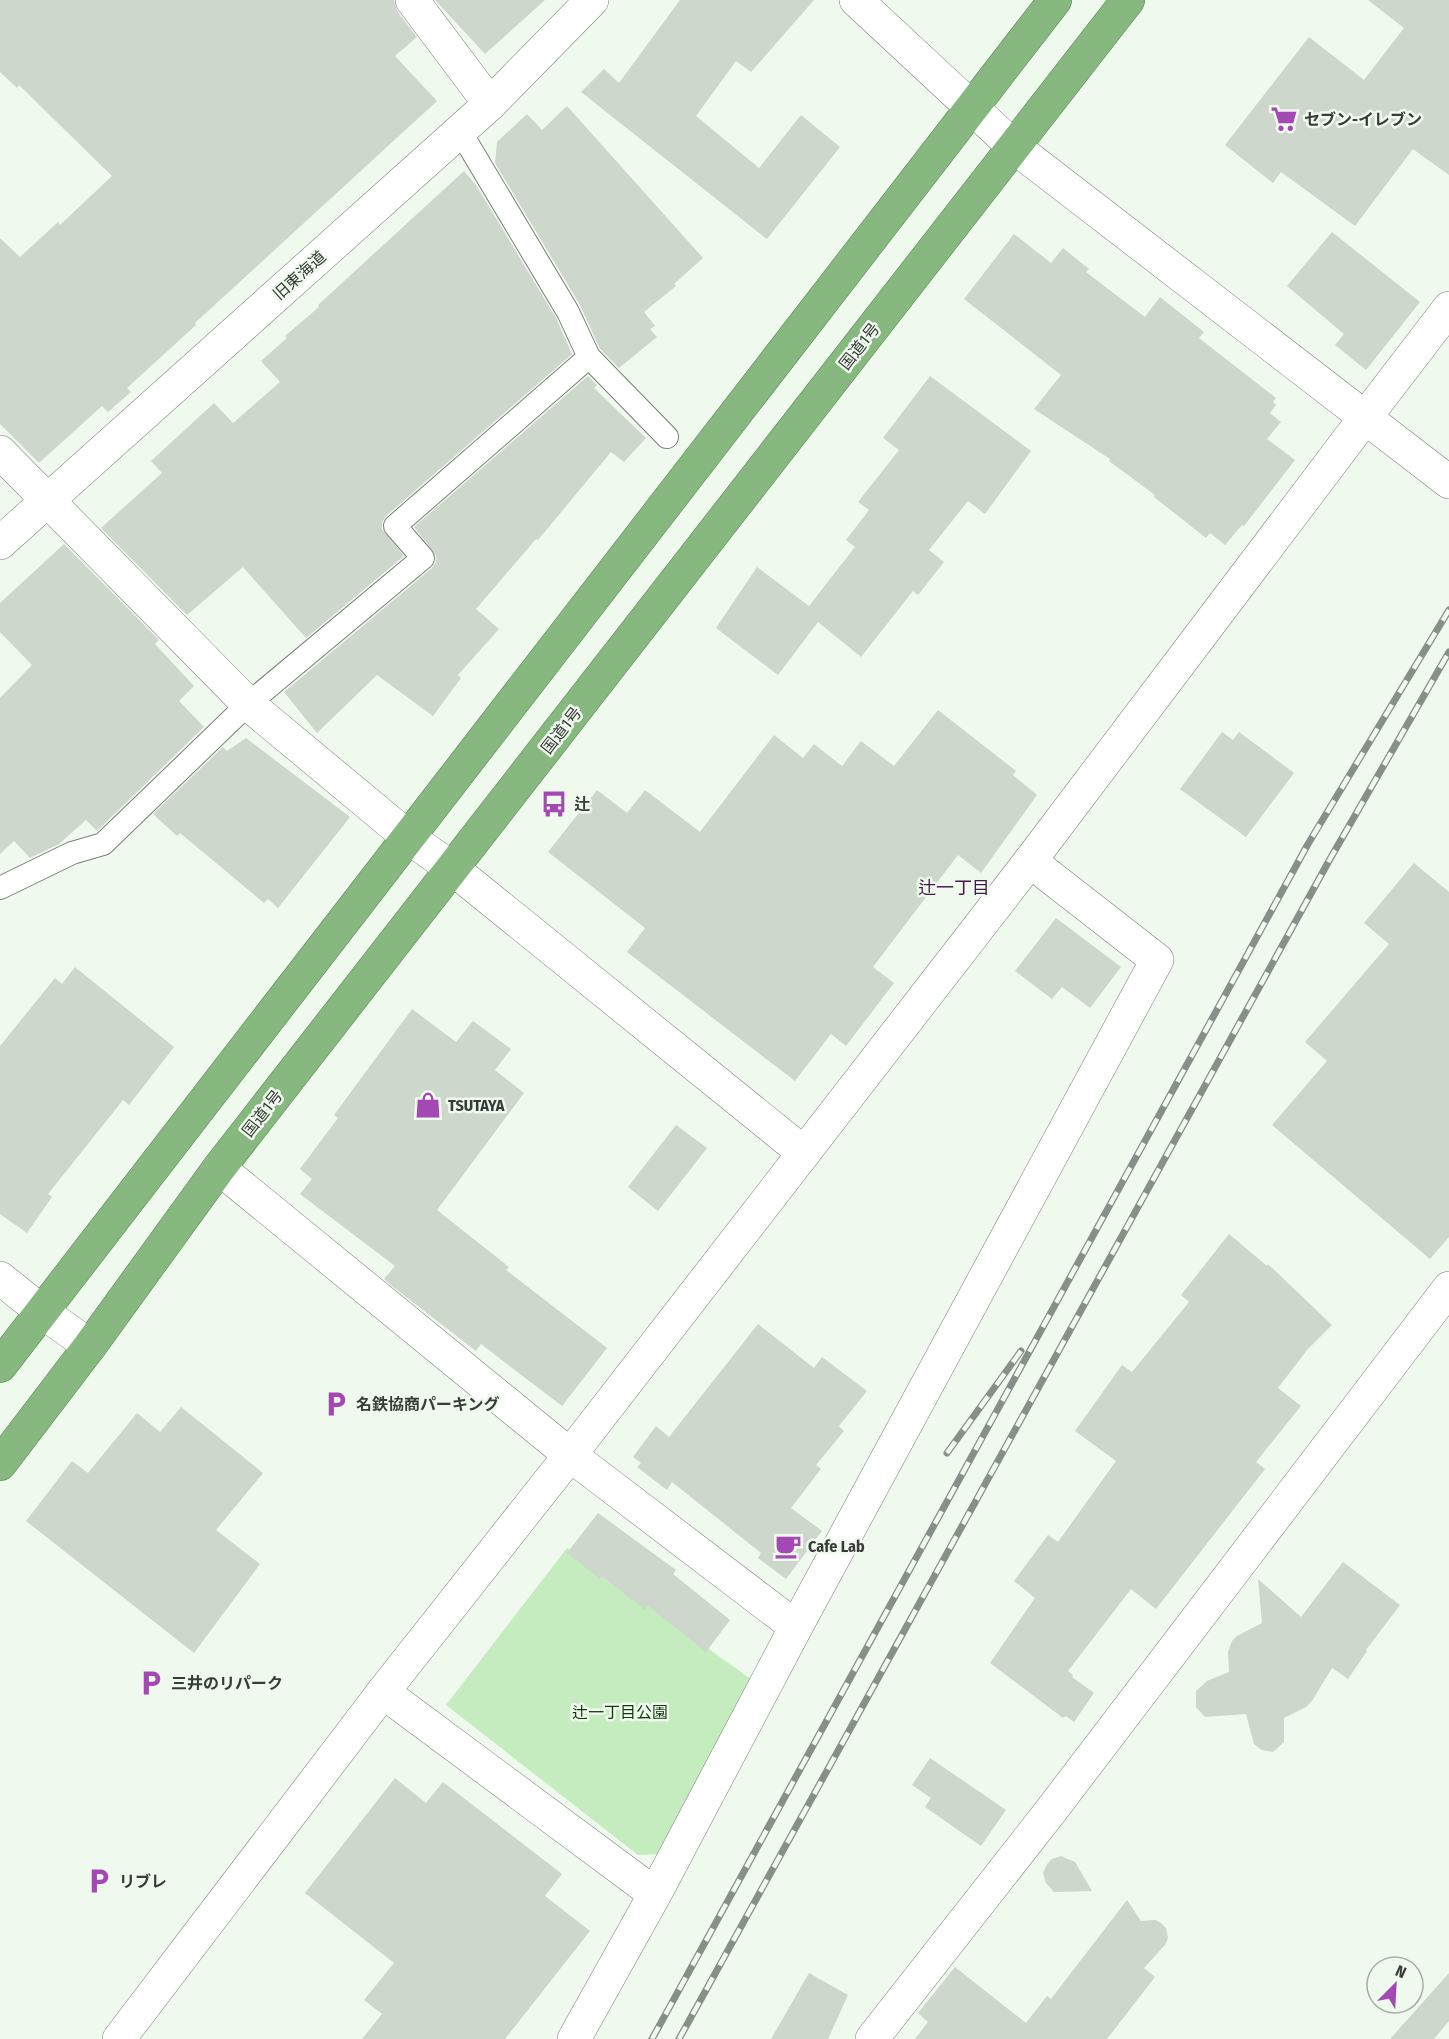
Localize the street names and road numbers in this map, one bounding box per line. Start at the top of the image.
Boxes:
street label: 旧東海道 [269,247,329,304]
street label: 国道1号 [835,319,884,374]
street label: 国道1号 [537,703,586,758]
street label: 国道1号 [238,1086,287,1141]

